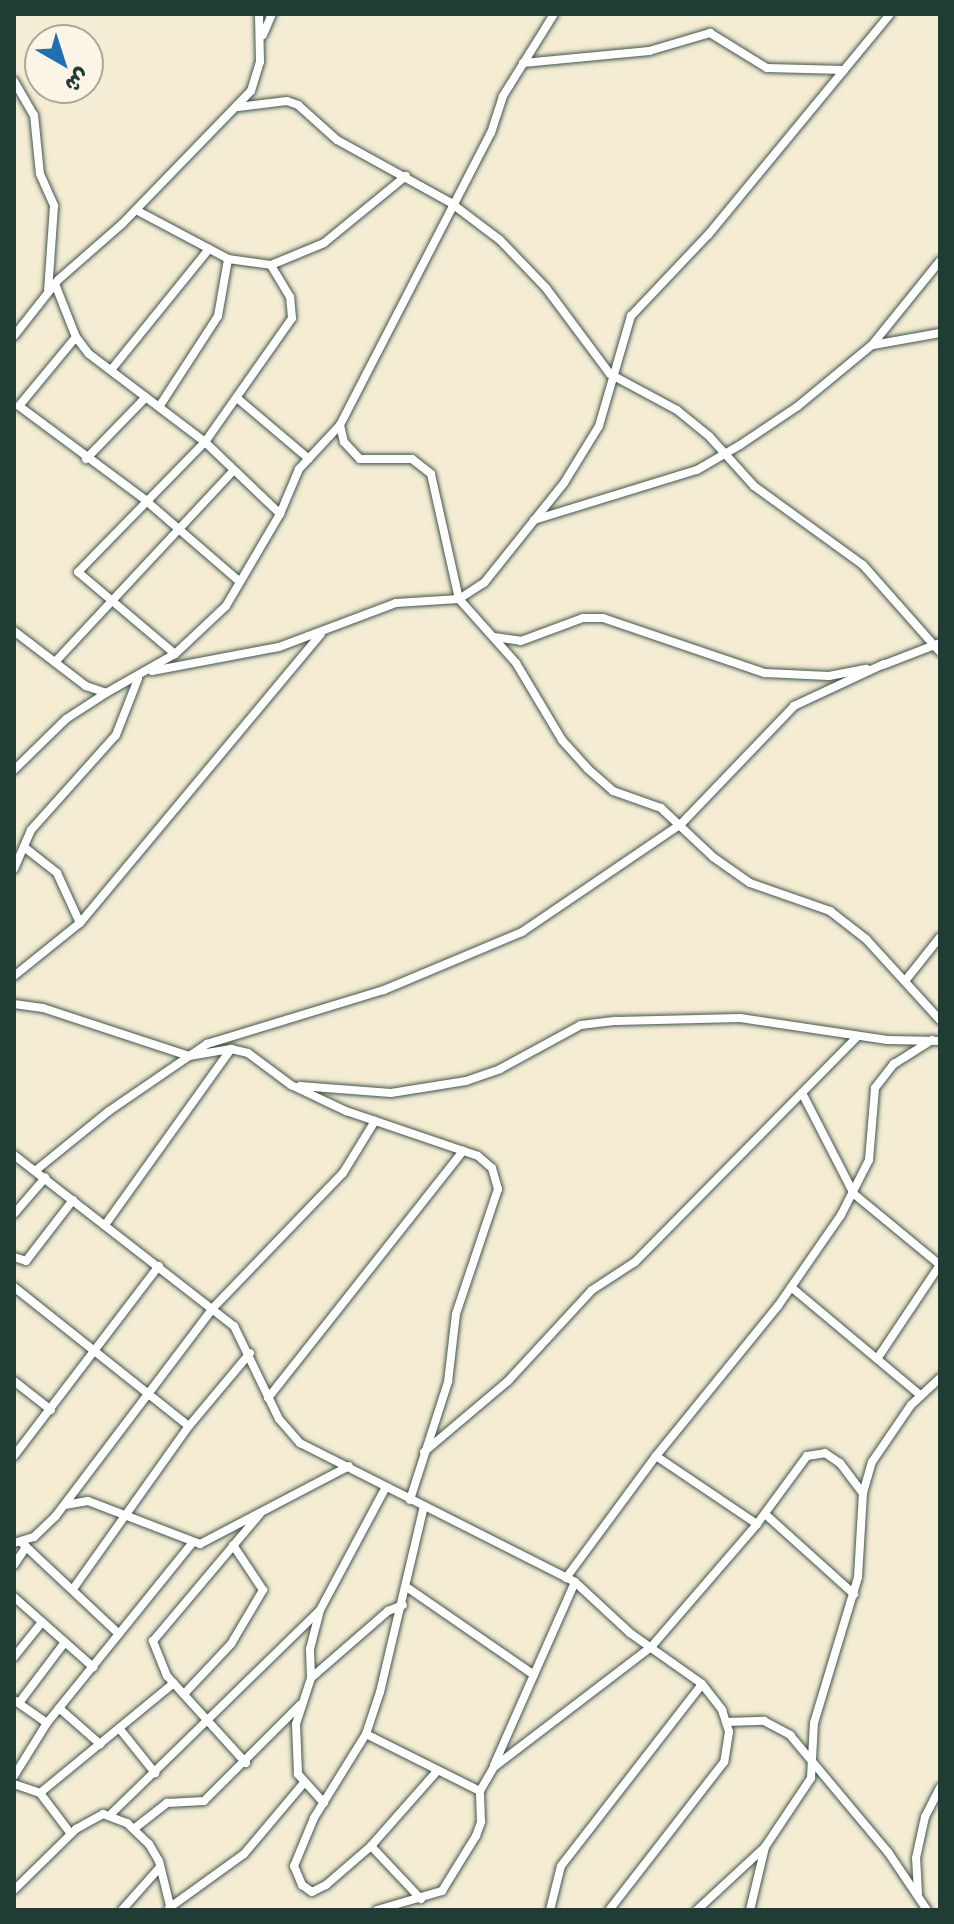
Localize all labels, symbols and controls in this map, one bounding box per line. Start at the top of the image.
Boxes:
north arrow [24,24,104,104]
text: ش [59,62,97,100]

